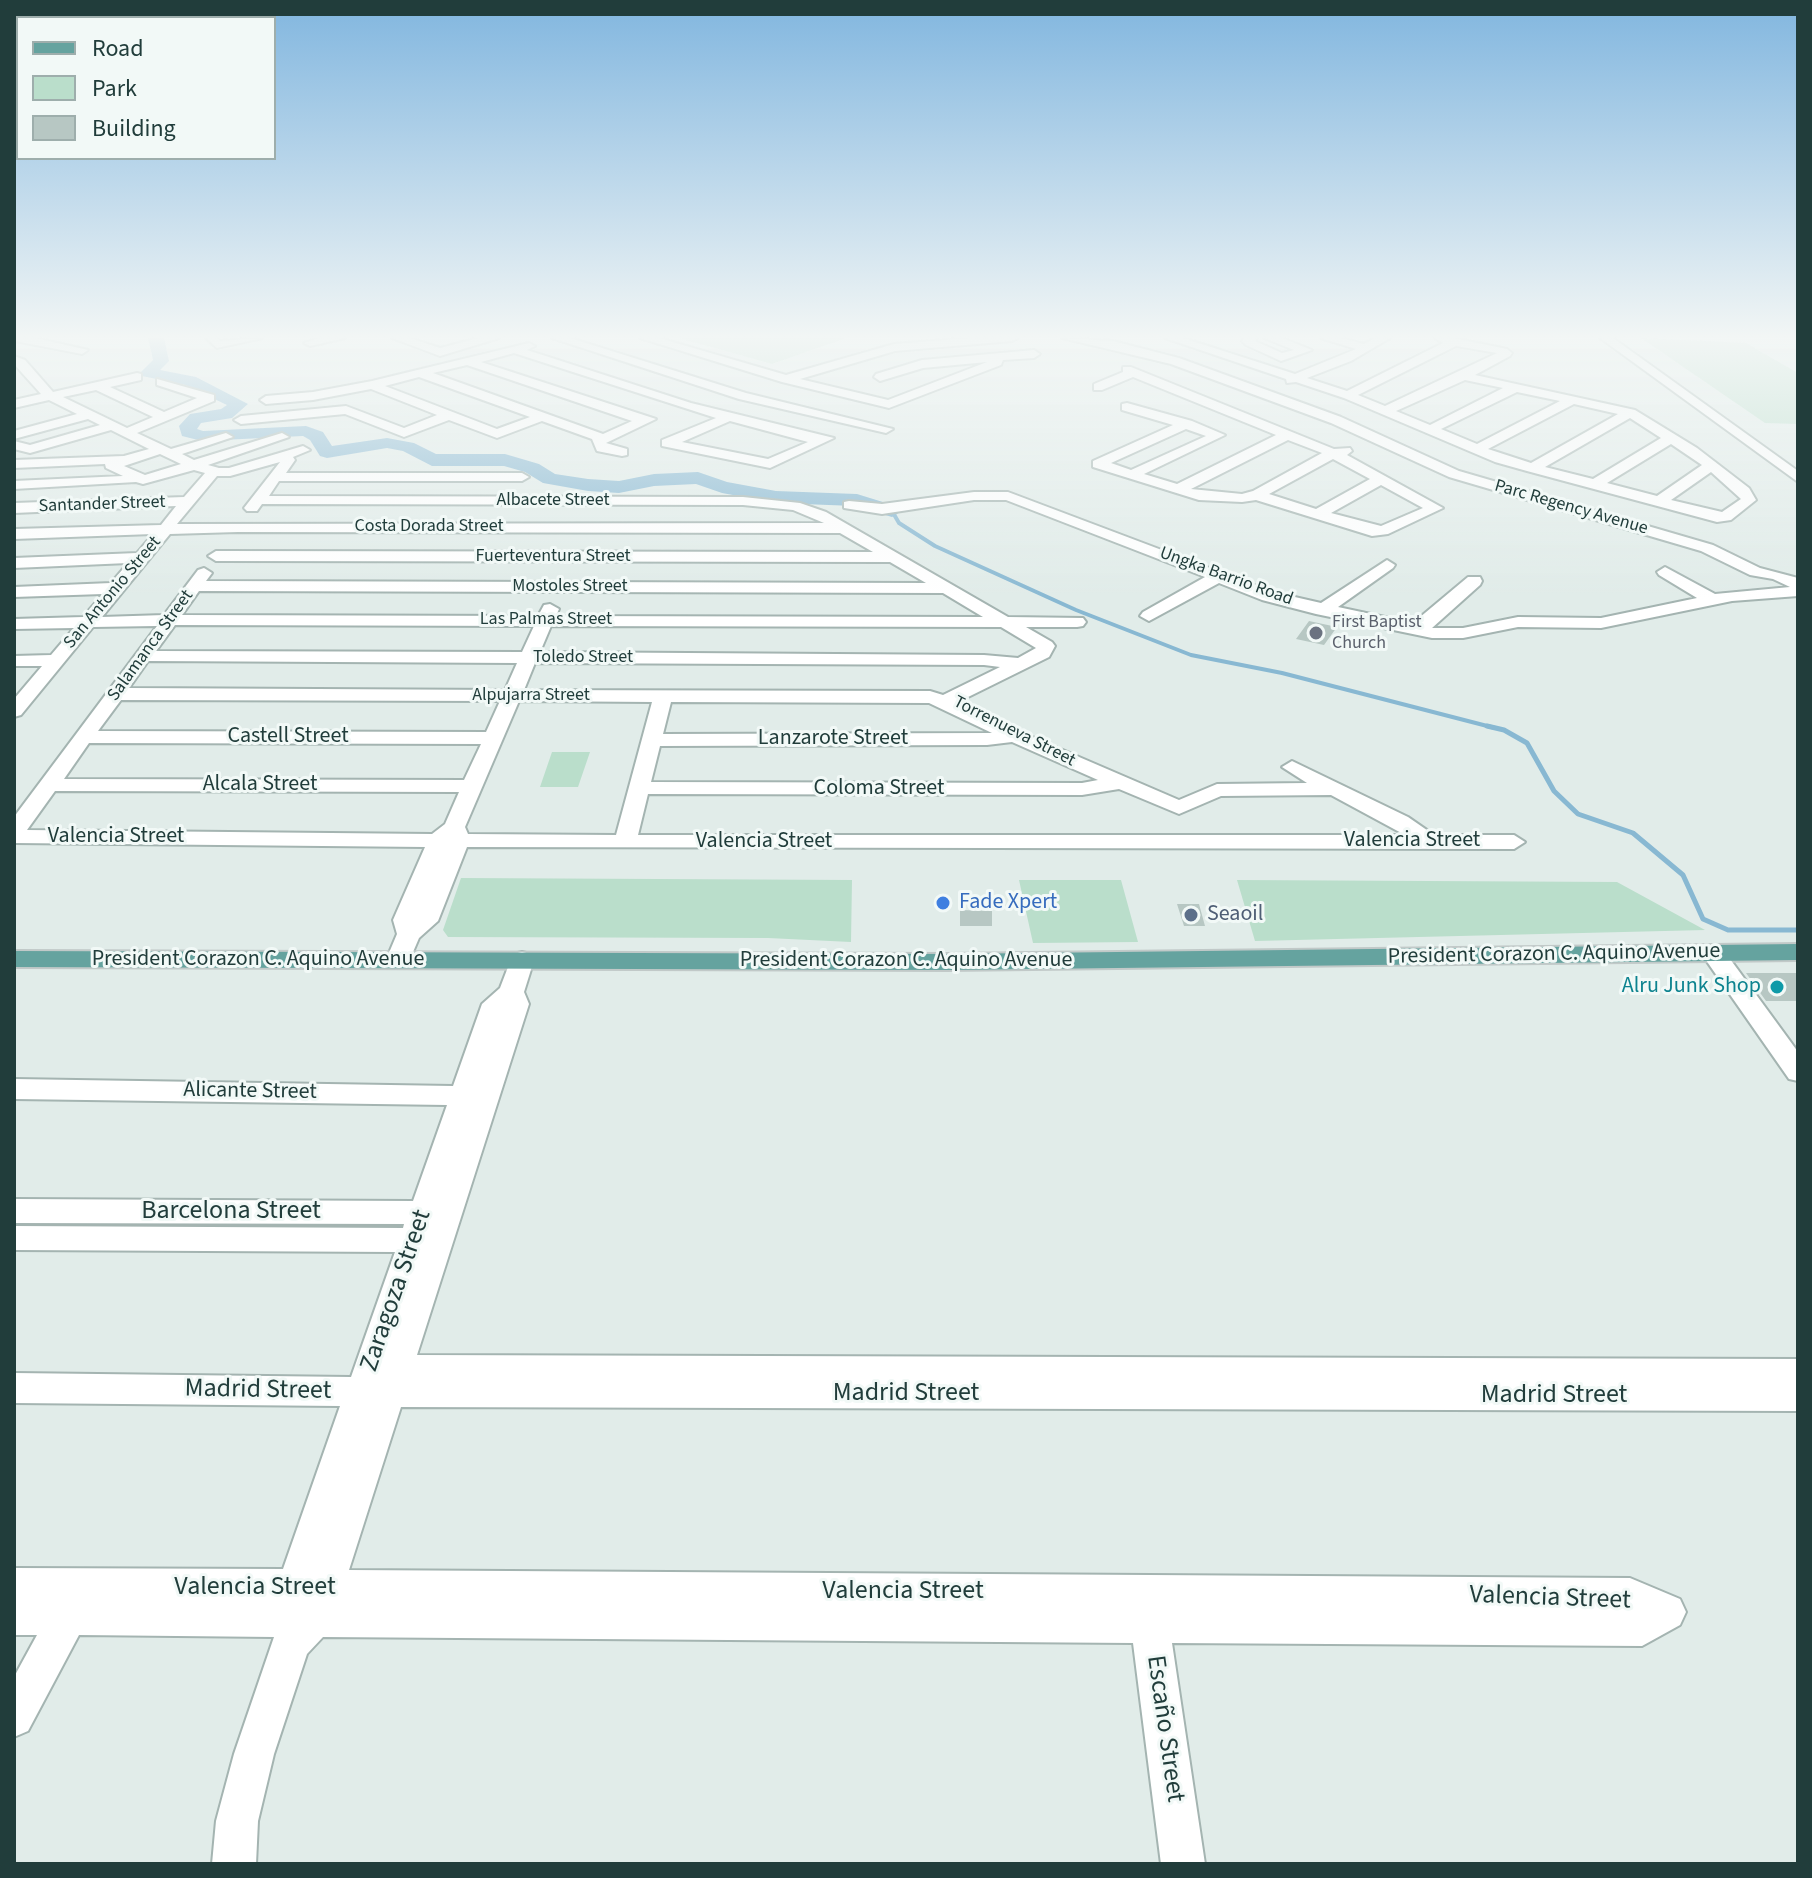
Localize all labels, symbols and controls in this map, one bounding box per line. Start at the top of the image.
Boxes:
legend [16,16,276,160]
text: Road [92,31,144,66]
text: Park [92,71,137,106]
text: Building [92,111,176,146]
street label: Parc Regency Avenue [1492,476,1650,540]
street label: Albacete Street [496,490,610,512]
street label: Santander Street [38,492,166,518]
street label: Costa Dorada Street [354,516,504,538]
street label: San Antonio Street [60,532,166,654]
street label: Ungka Barrio Road [1156,543,1296,611]
street label: Fuerteventura Street [475,546,631,568]
street label: Mostoles Street [512,576,628,598]
street label: Salamanca Street [103,586,199,706]
street label: Las Palmas Street [480,609,612,631]
place label: First Baptist Church [1332,612,1421,654]
marker: First Baptist Church [1307,624,1325,642]
street label: Toledo Street [533,647,633,669]
street label: Alpujarra Street [472,685,590,707]
street label: Torrenueva Street [949,692,1079,772]
street label: Castell Street [227,724,349,750]
street label: Lanzarote Street [758,726,908,752]
street label: Alcala Street [203,772,317,798]
street label: Coloma Street [814,776,944,802]
street label: Valencia Street [48,824,184,850]
street label: Valencia Street [1344,828,1480,854]
street label: Valencia Street [696,829,832,855]
place label: Fade Xpert [959,890,1057,916]
marker: Fade Xpert [934,894,952,912]
place label: Seaoil [1207,902,1263,928]
marker: Seaoil [1182,906,1200,924]
street label: President Corazon C. Aquino Avenue [1387,939,1721,971]
street label: President Corazon C. Aquino Avenue [92,947,424,973]
street label: President Corazon C. Aquino Avenue [740,948,1072,974]
place label: Alru Junk Shop [1622,974,1761,1000]
marker: Alru Junk Shop [1768,978,1786,996]
street label: Alicante Street [183,1078,317,1106]
street label: Barcelona Street [141,1196,321,1228]
street label: Zaragoza Street [355,1206,439,1376]
street label: Madrid Street [184,1374,332,1408]
street label: Madrid Street [833,1378,979,1410]
street label: Madrid Street [1481,1380,1627,1412]
street label: Valencia Street [174,1572,336,1604]
street label: Valencia Street [822,1576,984,1608]
street label: Valencia Street [1469,1581,1631,1617]
street label: Escaño Street [1138,1654,1190,1804]

